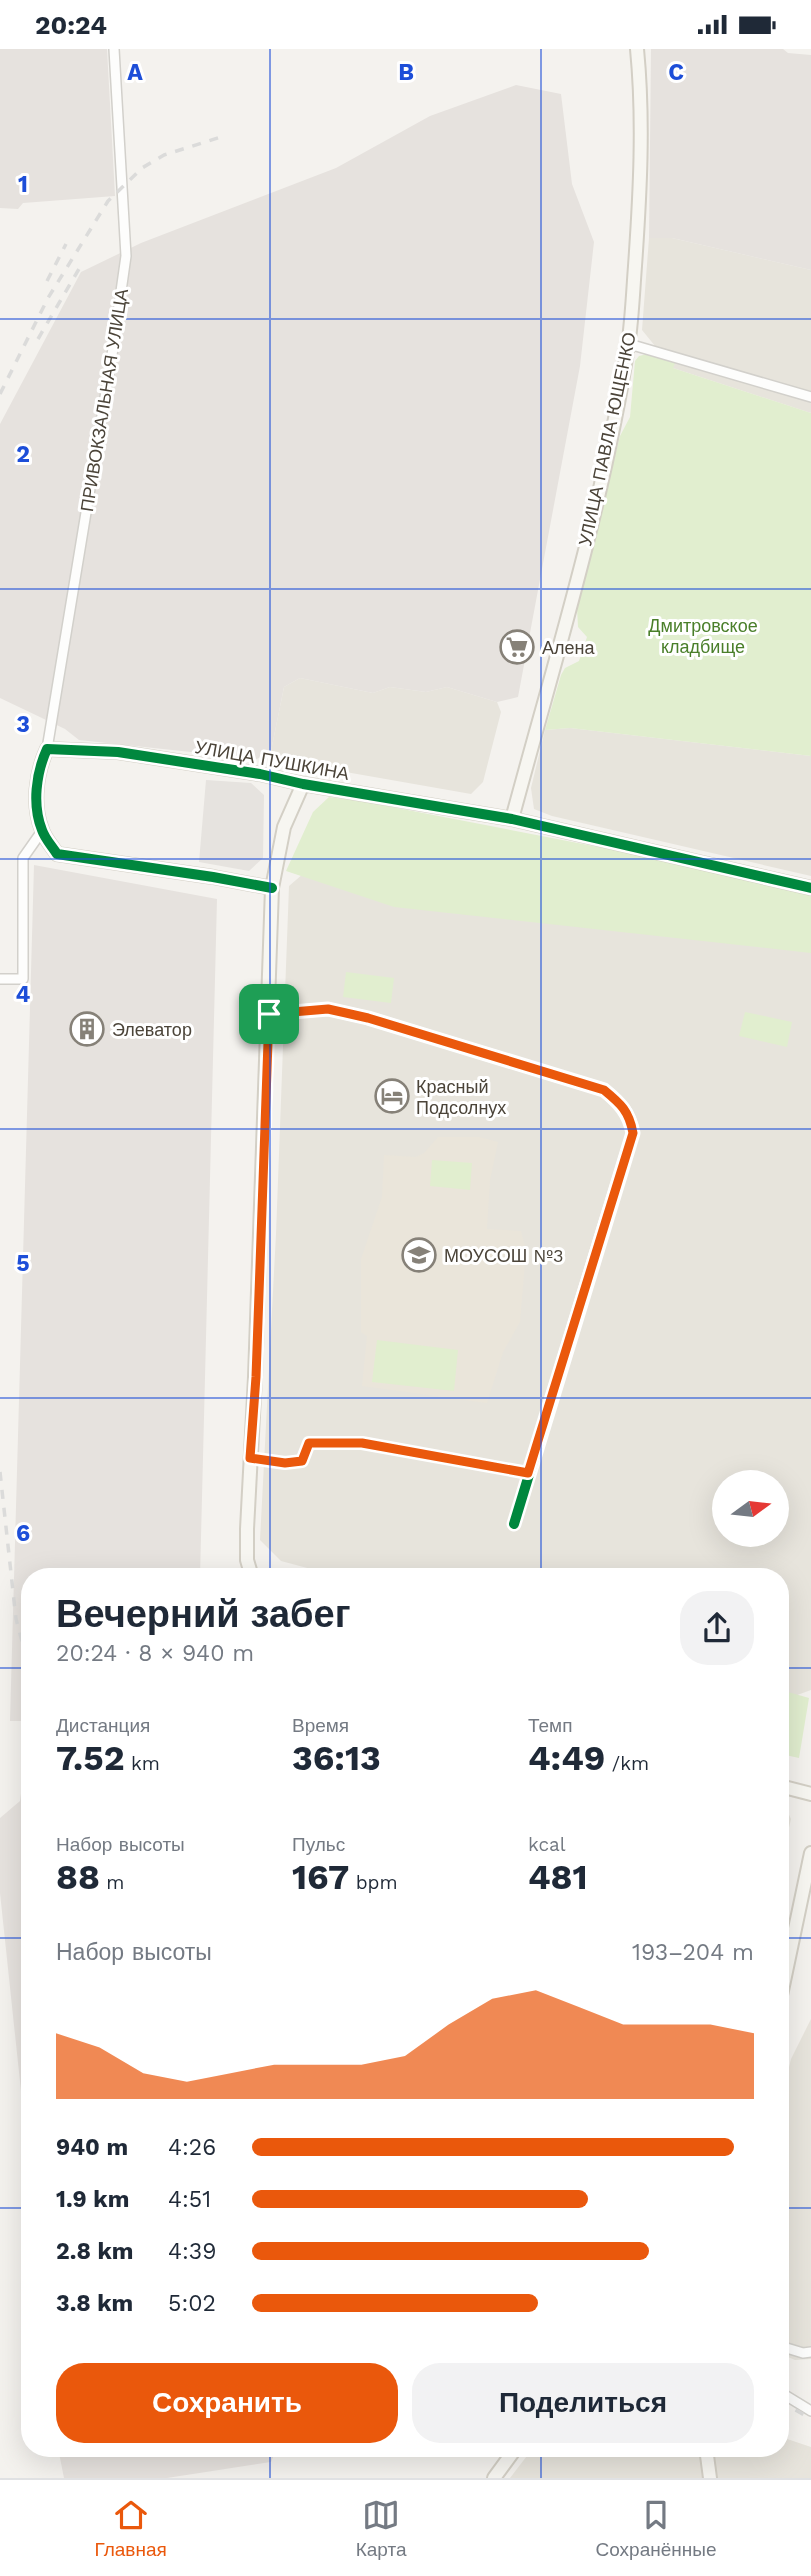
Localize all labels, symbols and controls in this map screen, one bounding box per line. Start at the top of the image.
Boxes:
text: 20:24 [35,10,107,40]
text: A [127,59,143,86]
text: B [398,59,414,86]
text: C [668,59,684,86]
text: 1 [18,171,28,198]
street label: ПРИВОКЗАЛЬНАЯ УЛИЦА [76,287,132,513]
street label: УЛИЦА ПАВЛА ЮЩЕНКО [574,330,640,548]
text: 2 [16,441,30,468]
park label: Дмитровское кладбище [648,615,758,657]
supermarket icon: Алена [498,628,536,666]
place label: Алена [542,637,595,658]
text: 3 [16,711,30,738]
street label: УЛИЦА ПУШКИНА [193,736,351,784]
text: 4 [16,981,31,1008]
pin [239,984,299,1044]
icon: arrive [250,995,288,1033]
building icon: Элеватор [68,1010,106,1048]
place label: Элеватор [112,1019,192,1040]
place label: Красный Подсолнух [416,1076,506,1118]
hotel icon: Красный Подсолнух [373,1077,411,1115]
school or university icon: МОУСОШ №3 [400,1236,438,1274]
place label: МОУСОШ №3 [444,1245,563,1266]
text: 5 [16,1250,30,1277]
north arrow [712,1470,789,1547]
map controls [712,1470,789,1547]
text: 6 [16,1520,30,1547]
button: share [680,1591,754,1665]
text: Вечерний забег [56,1592,351,1636]
text: 20:24 · 8 × 940 m [56,1640,254,1667]
text: Дистанция [56,1714,150,1737]
text: Время [292,1714,349,1737]
text: Темп [528,1714,572,1737]
text: 7.52 [56,1737,125,1779]
text: 36:13 [292,1737,381,1779]
text: 4:49 [528,1737,605,1779]
text: km [125,1752,160,1775]
text: /km [605,1752,649,1775]
text: Набор высоты [56,1833,185,1856]
text: Пульс [292,1833,345,1856]
text: kcal [528,1833,566,1856]
text: 88 [56,1856,100,1898]
text: 167 [292,1856,349,1898]
text: 481 [528,1856,588,1898]
text: m [100,1871,124,1894]
text: bpm [349,1871,398,1894]
text: Набор высоты [56,1939,212,1966]
text: 193–204 m [632,1939,754,1966]
text: 940 m [56,2134,128,2161]
text: 4:26 [168,2134,216,2161]
text: 1.9 km [56,2186,129,2213]
text: 4:51 [168,2186,211,2213]
text: 2.8 km [56,2238,133,2265]
text: 4:39 [168,2238,216,2265]
text: 3.8 km [56,2290,133,2317]
text: 5:02 [168,2290,216,2317]
button: Сохранить [56,2363,398,2443]
button: Поделиться [412,2363,754,2443]
tab: Главная [94,2496,167,2561]
tab: Карта [356,2496,407,2561]
tab: Сохранённые [596,2496,717,2561]

